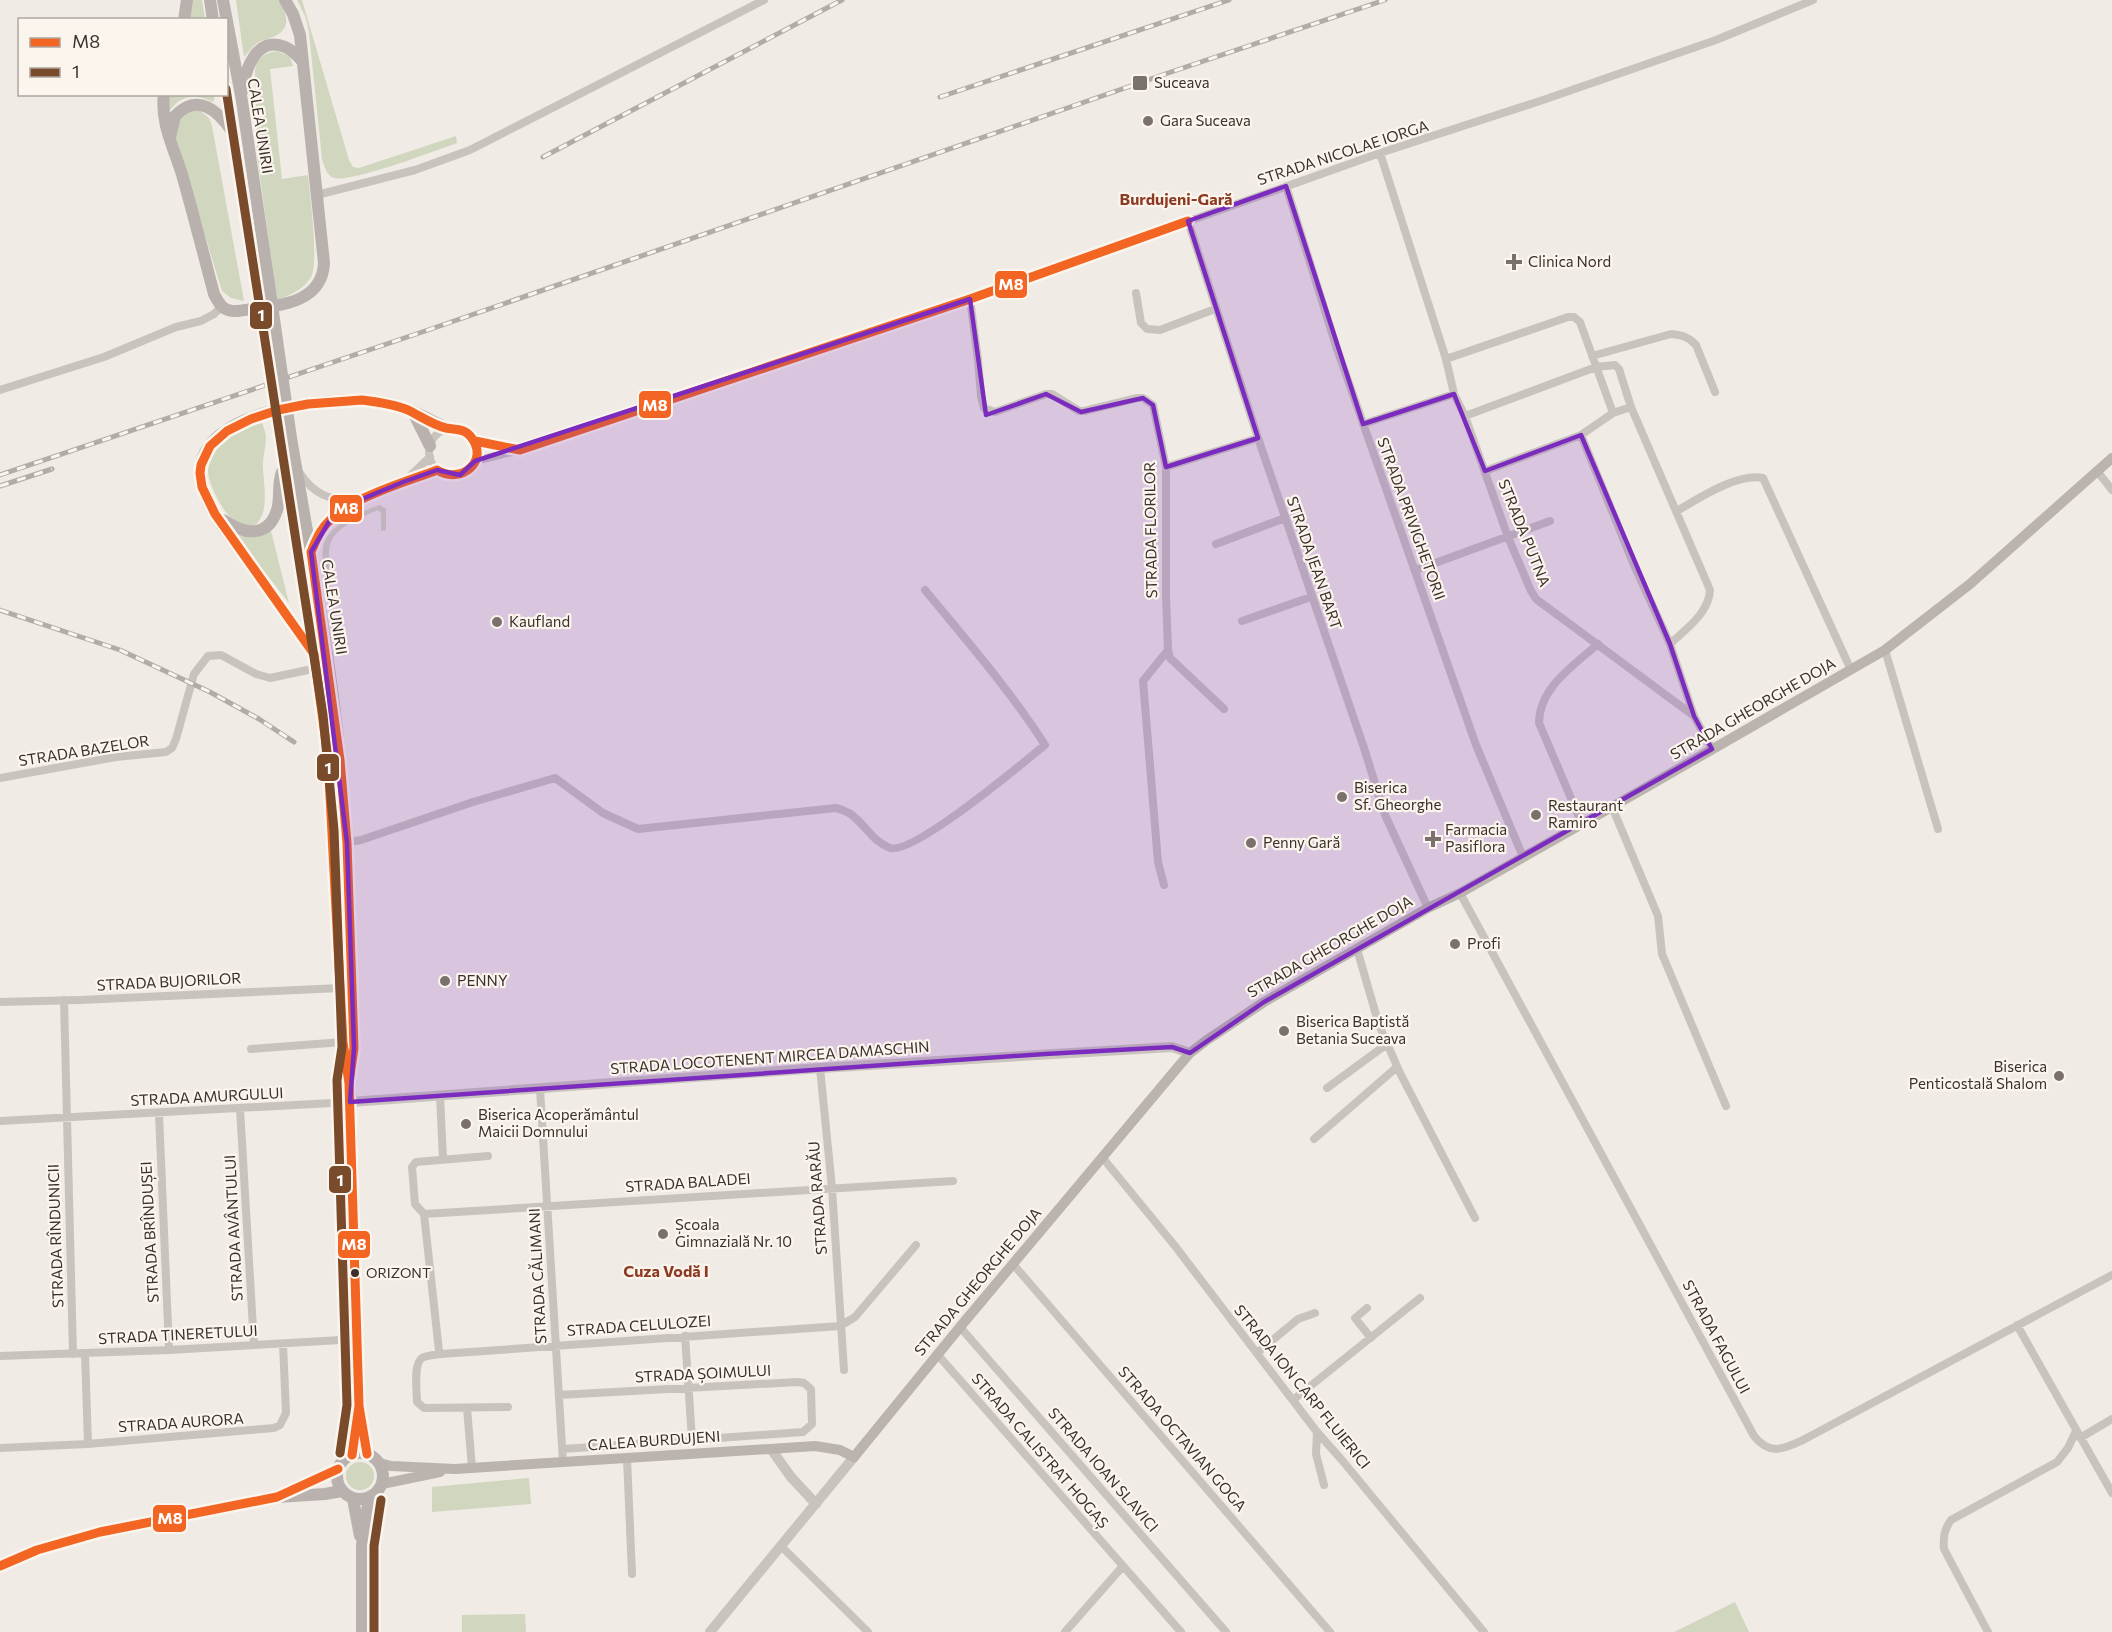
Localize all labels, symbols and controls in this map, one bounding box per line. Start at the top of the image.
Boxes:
legend [18,18,228,96]
text: M8 [72,30,100,52]
text: 1 [72,60,80,82]
place label: Suceava [1154,73,1210,91]
marker: Suceava [1131,74,1149,92]
street label: CALEA UNIRII [245,77,277,175]
place label: Gara Suceava [1160,111,1251,129]
marker: Gara Suceava [1141,114,1155,128]
street label: STRADA NICOLAE IORGA [1255,116,1430,188]
district label: Burdujeni-Gară [1120,189,1232,208]
place label: Clinica Nord [1528,252,1611,270]
marker: Clinica Nord [1505,253,1523,271]
line badge: M8 [994,270,1028,299]
text: M8 [998,274,1024,293]
line badge: 1 [249,301,273,330]
text: 1 [257,305,265,324]
line badge: M8 [638,390,672,419]
text: M8 [642,395,668,414]
street label: STRADA PRIVIGHETORII [1374,435,1450,602]
street label: STRADA FLORILOR [1140,462,1160,598]
street label: STRADA PUTNA [1495,476,1555,589]
line badge: M8 [329,494,363,523]
street label: STRADA JEAN BART [1284,494,1346,632]
text: M8 [333,498,359,517]
street label: CALEA UNIRII [319,558,351,656]
place label: Kaufland [509,612,570,630]
marker: Kaufland [490,615,504,629]
street label: STRADA GHEORGHE DOJA [1667,653,1838,763]
street label: STRADA BAZELOR [17,731,150,769]
line badge: 1 [316,753,340,782]
text: 1 [324,758,332,777]
place label: Biserica Sf. Gheorghe [1354,778,1441,813]
marker: Biserica Sf. Gheorghe [1335,790,1349,804]
place label: Restaurant Ramiro [1548,796,1623,831]
marker: Restaurant Ramiro [1529,808,1543,822]
place label: Farmacia Pasiflora [1445,820,1507,855]
marker: Farmacia Pasiflora [1426,832,1440,846]
place label: Penny Gară [1263,833,1340,851]
marker: Penny Gară [1244,836,1258,850]
street label: STRADA GHEORGHE DOJA [1244,891,1415,1001]
place label: Profi [1467,934,1501,952]
marker: Profi [1448,937,1462,951]
street label: STRADA BUJORILOR [96,968,242,994]
place label: PENNY [457,971,508,989]
marker: PENNY [438,974,452,988]
place label: Biserica Baptistă Betania Suceava [1296,1012,1409,1047]
marker: Biserica Baptistă Betania Suceava [1277,1024,1291,1038]
street label: STRADA LOCOTENENT MIRCEA DAMASCHIN [610,1037,930,1077]
place label: Biserica Penticostală Shalom [1909,1057,2047,1092]
marker: Biserica Penticostală Shalom [2052,1069,2066,1083]
street label: STRADA AMURGULUI [130,1083,284,1109]
place label: Biserica Acoperământul Maicii Domnului [478,1105,639,1140]
marker: Biserica Acoperământul Maicii Domnului [459,1117,473,1131]
street label: STRADA RARĂU [803,1141,830,1256]
street label: STRADA AVÂNTULUI [219,1154,246,1302]
street label: STRADA BRÎNDUȘEI [135,1161,164,1303]
street label: STRADA RÎNDUNICII [42,1164,67,1308]
line badge: 1 [328,1165,352,1194]
street label: STRADA BALADEI [625,1169,751,1195]
text: 1 [336,1170,344,1189]
street label: STRADA GHEORGHE DOJA [910,1204,1044,1359]
street label: STRADA CĂLIMANI [523,1208,550,1345]
place label: Școala Gimnazială Nr. 10 [675,1215,792,1250]
marker: Școala Gimnazială Nr. 10 [656,1227,670,1241]
line badge: M8 [337,1230,371,1259]
text: M8 [341,1234,367,1253]
district label: Cuza Vodă I [623,1261,709,1280]
place label: ORIZONT [366,1264,431,1281]
marker: ORIZONT [349,1267,361,1279]
street label: STRADA FAGULUI [1679,1277,1754,1396]
street label: STRADA ION CARP FLUIERICI [1231,1301,1375,1472]
street label: STRADA CELULOZEI [566,1311,712,1339]
street label: STRADA TINERETULUI [98,1321,258,1347]
street label: STRADA ȘOIMULUI [634,1360,772,1388]
street label: STRADA OCTAVIAN GOGA [1115,1362,1251,1514]
street label: STRADA CALISTRAT HOGAȘ [967,1369,1113,1533]
street label: STRADA IOAN SLAVICI [1045,1404,1163,1535]
street label: STRADA AURORA [118,1409,244,1435]
street label: CALEA BURDUJENI [587,1426,721,1454]
line badge: M8 [152,1504,187,1533]
text: M8 [157,1508,183,1527]

